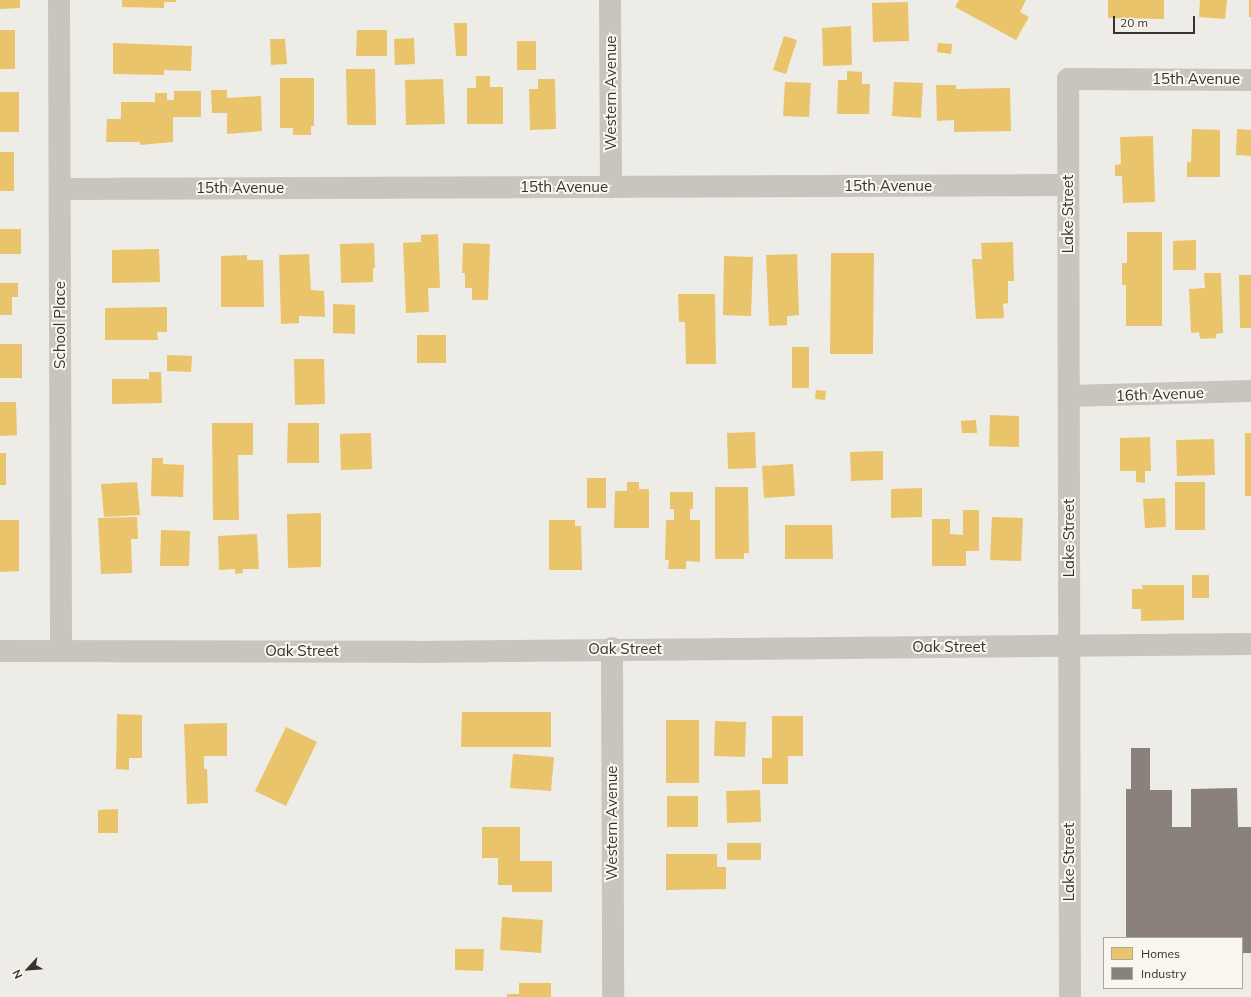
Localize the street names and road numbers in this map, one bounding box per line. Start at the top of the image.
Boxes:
street label: Western Avenue [602,35,620,151]
street label: 15th Avenue [1152,70,1240,88]
street label: Lake Street [1059,175,1077,253]
street label: 15th Avenue [844,177,932,195]
street label: 15th Avenue [520,178,608,196]
street label: 15th Avenue [196,179,284,197]
street label: School Place [51,281,69,369]
street label: 16th Avenue [1116,383,1204,405]
street label: Lake Street [1060,499,1078,577]
street label: Oak Street [912,638,986,656]
street label: Oak Street [588,640,662,658]
street label: Oak Street [265,642,339,660]
street label: Western Avenue [603,765,621,881]
street label: Lake Street [1060,823,1078,901]

